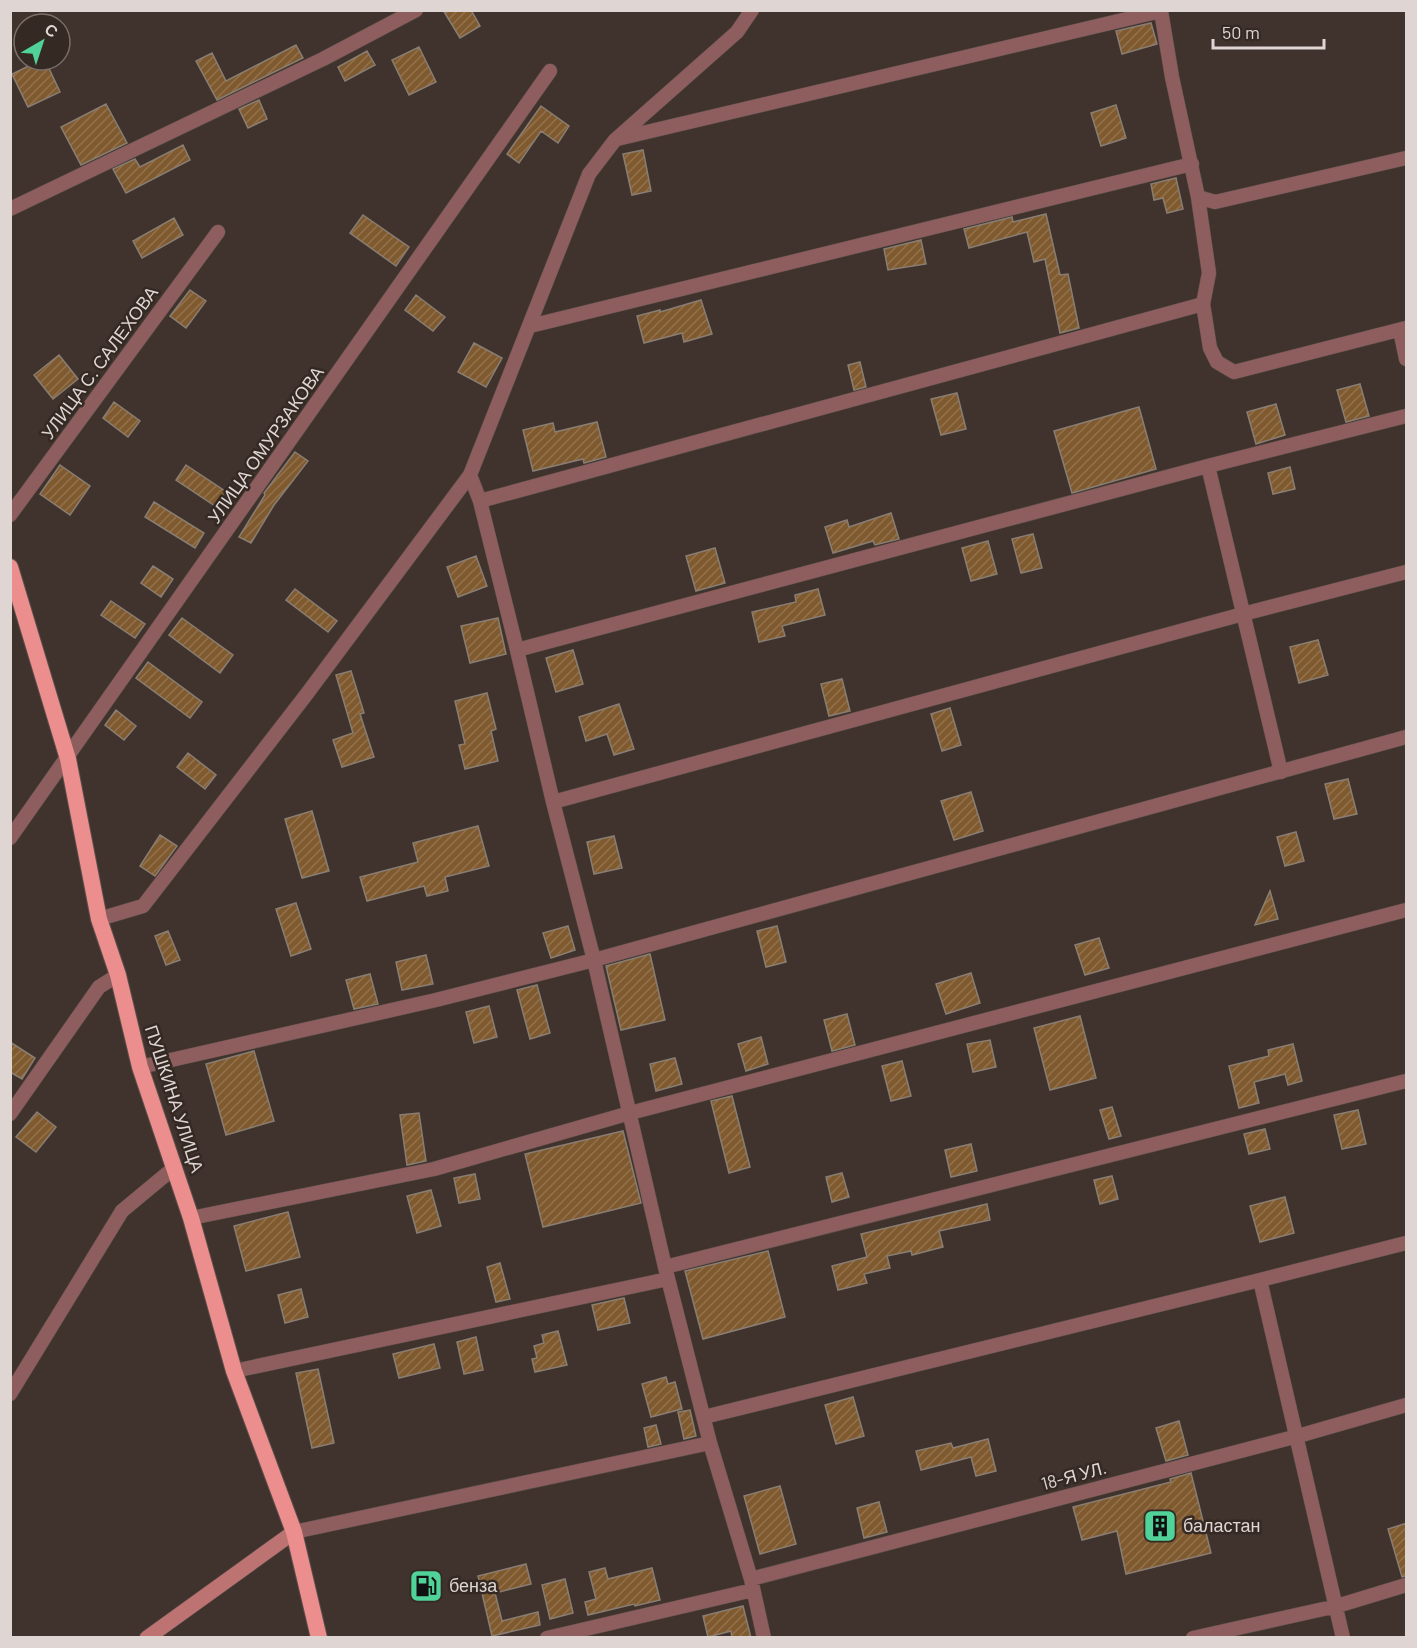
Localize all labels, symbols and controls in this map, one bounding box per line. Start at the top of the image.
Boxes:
north arrow [12,12,72,72]
scale bar [1213,12,1324,50]
text: С [41,19,63,41]
text: 50 m [1222,21,1260,43]
street label: УЛИЦА С. САЛЕХОВА [36,282,162,443]
street label: УЛИЦА ОМУРЗАКОВА [203,361,328,527]
street label: ПУШКИНА УЛИЦА [141,1022,209,1175]
street label: 18-Я УЛ. [1039,1456,1109,1494]
building icon: баластан [1142,1508,1178,1544]
place label: баластан [1183,1514,1260,1536]
fuel station icon: бенза [408,1568,444,1604]
place label: бенза [449,1574,498,1596]

